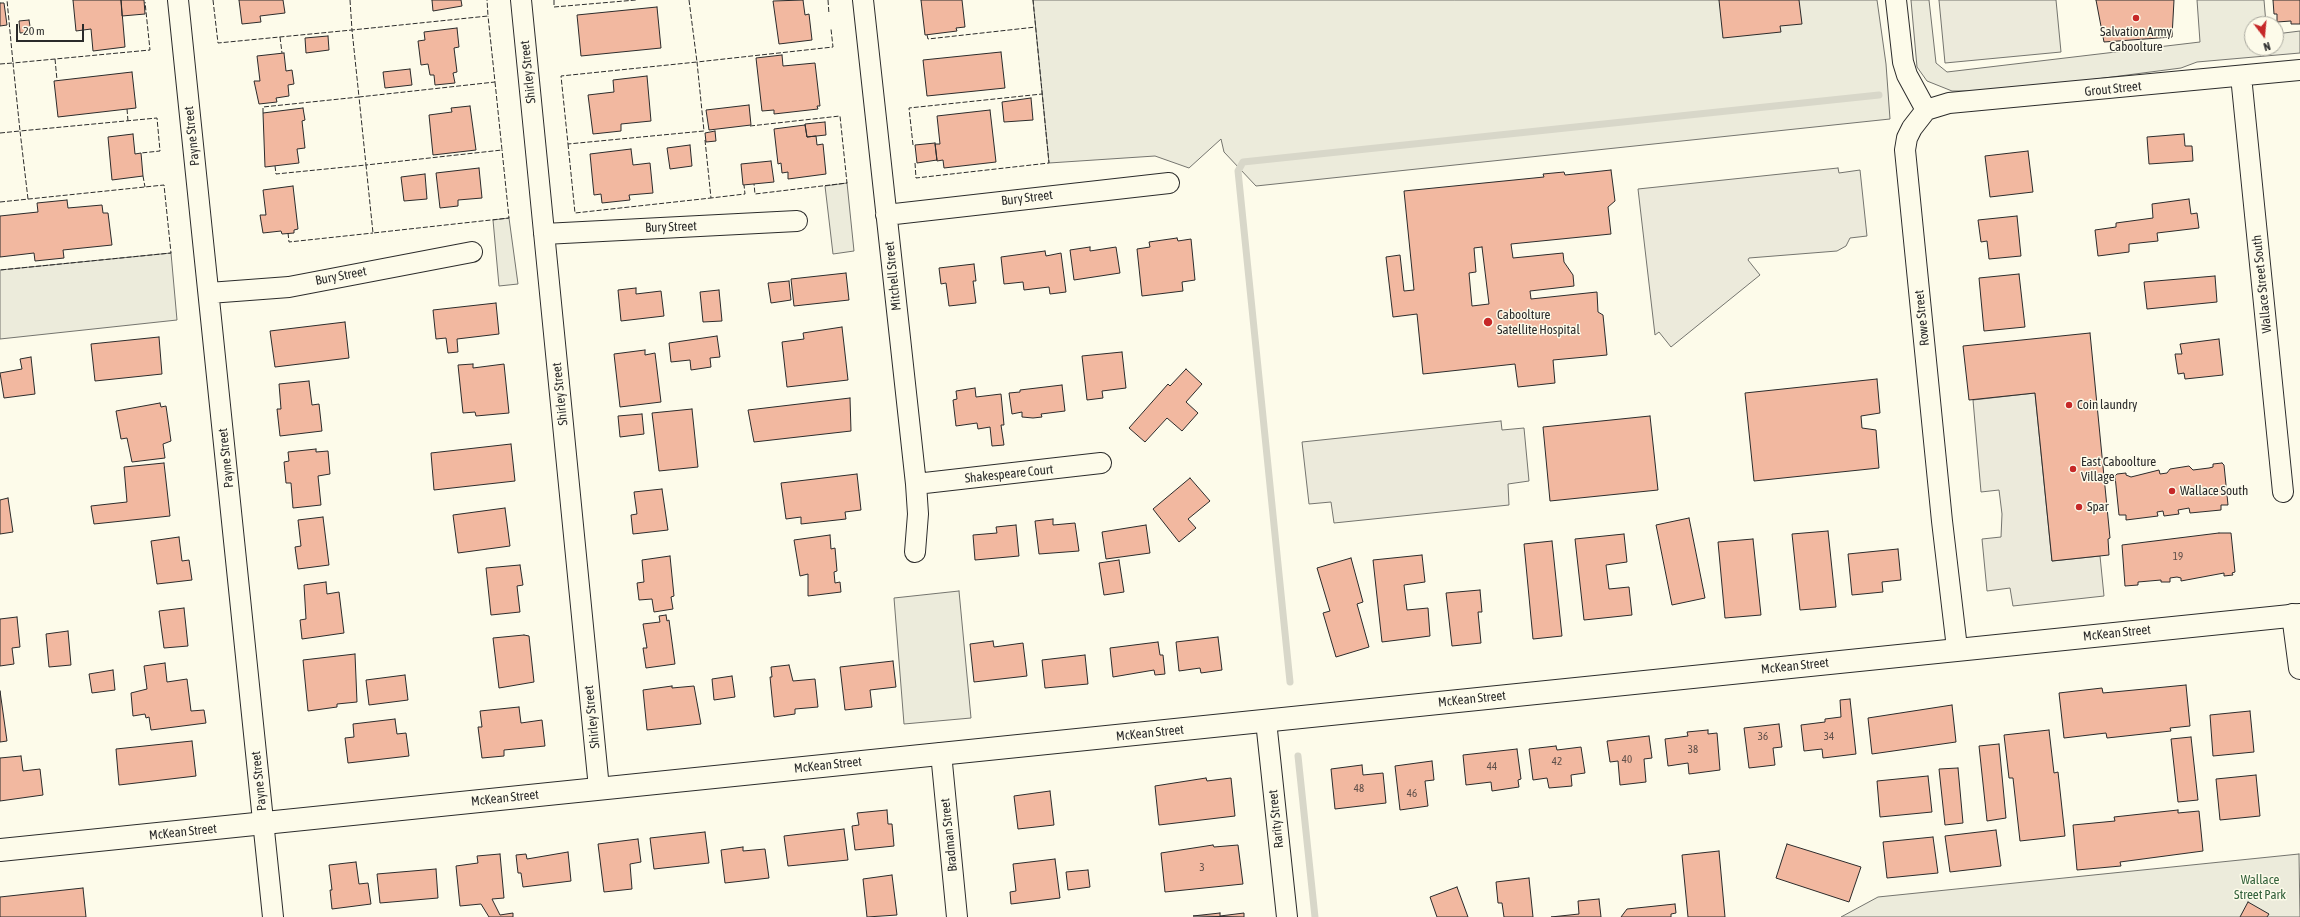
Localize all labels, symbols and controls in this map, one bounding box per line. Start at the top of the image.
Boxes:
marker: Salvation Army Caboolture [2131,13,2141,23]
scale bar [18,16,86,42]
north arrow [2244,16,2284,56]
text: 20 m [23,24,45,38]
place label: Salvation Army Caboolture [2100,24,2172,55]
street label: Shirley Street [517,40,539,104]
text: N [2262,40,2272,53]
street label: Grout Street [2084,78,2142,100]
street label: Payne Street [181,105,203,167]
street label: Bury Street [1000,187,1054,209]
street label: Bury Street [645,218,697,236]
street label: Wallace Street South [2249,234,2275,334]
street label: Mitchell Street [882,241,904,311]
street label: Bury Street [314,263,368,289]
street label: Rowe Street [1911,289,1933,347]
place label: Caboolture Satellite Hospital [1497,307,1580,338]
marker: Caboolture Satellite Hospital [1482,316,1494,328]
street label: Shirley Street [549,362,571,426]
place label: Coin laundry [2077,397,2137,413]
marker: Coin laundry [2064,400,2074,410]
street label: Payne Street [215,427,237,489]
place label: East Caboolture Village [2081,454,2156,485]
street label: Shakespeare Court [964,462,1054,486]
marker: East Caboolture Village [2068,464,2078,474]
place label: Wallace South [2180,483,2248,499]
marker: Wallace South [2167,486,2177,496]
place label: Spar [2087,499,2109,515]
marker: Spar [2074,502,2084,512]
house number: 19 [2173,550,2183,564]
street label: McKean Street [2082,622,2152,644]
street label: McKean Street [1760,655,1830,677]
street label: Shirley Street [581,685,603,749]
street label: McKean Street [1437,688,1507,710]
street label: McKean Street [1115,722,1185,744]
house number: 36 [1758,730,1768,744]
house number: 34 [1824,730,1834,744]
house number: 38 [1688,743,1698,757]
street label: Payne Street [248,750,270,812]
house number: 40 [1622,753,1632,767]
street label: McKean Street [793,754,863,776]
house number: 42 [1552,755,1562,769]
house number: 44 [1487,760,1497,774]
house number: 48 [1354,782,1364,796]
street label: McKean Street [470,787,540,809]
house number: 46 [1407,787,1417,801]
street label: Rarity Street [1265,789,1287,849]
street label: Bradman Street [937,797,961,873]
street label: McKean Street [148,821,218,843]
house number: 3 [1199,861,1205,875]
park label: Wallace Street Park [2234,872,2286,903]

